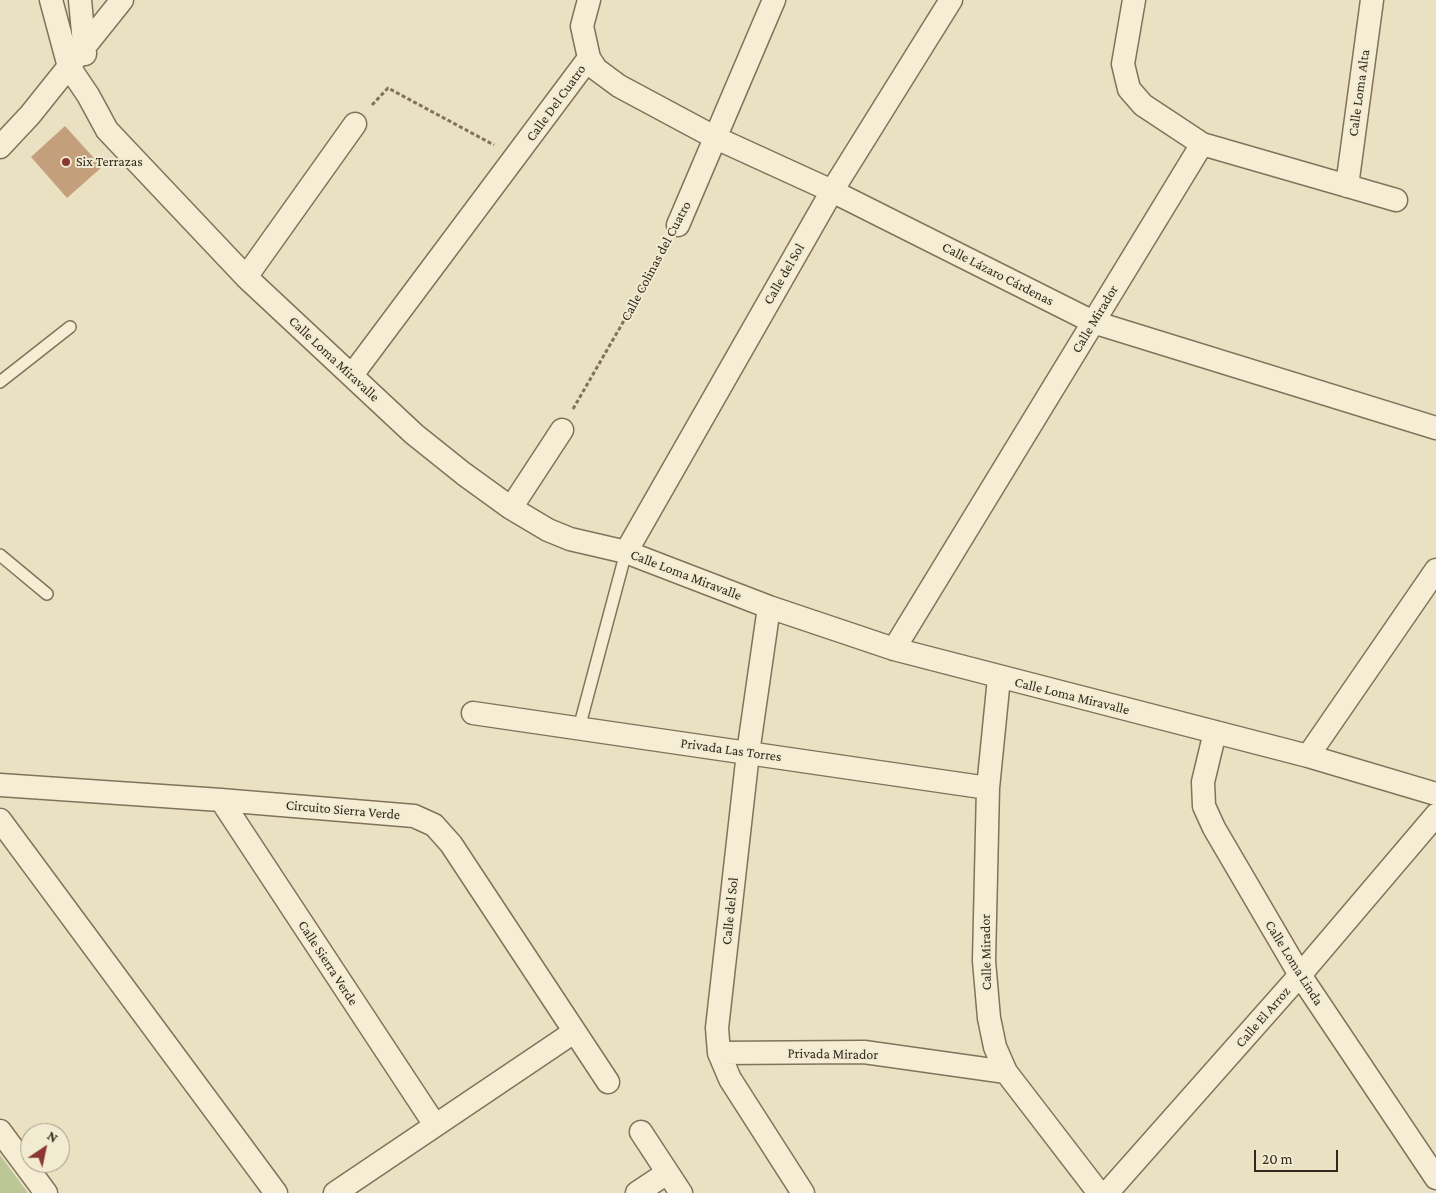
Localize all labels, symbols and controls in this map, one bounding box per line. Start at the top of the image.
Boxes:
street label: Calle Loma Alta [1345,48,1373,138]
street label: Calle Del Cuatro [522,61,590,145]
place label: Six Terrazas [76,154,143,170]
marker: Six Terrazas [60,156,72,168]
street label: Calle Colinas del Cuatro [617,198,695,324]
street label: Calle Lázaro Cárdenas [939,239,1057,309]
street label: Calle del Sol [760,240,808,308]
street label: Calle Mirador [1068,282,1122,356]
street label: Calle Loma Miravalle [285,313,383,405]
street label: Calle Loma Miravalle [628,546,744,604]
street label: Calle Loma Miravalle [1013,674,1131,718]
street label: Privada Las Torres [679,735,783,765]
street label: Circuito Sierra Verde [285,797,401,823]
street label: Calle del Sol [718,876,742,946]
street label: Calle Mirador [977,914,995,990]
street label: Calle Sierra Verde [294,917,362,1009]
street label: Calle Loma Linda [1261,917,1327,1009]
street label: Calle El Arroz [1232,983,1294,1051]
street label: Privada Mirador [787,1045,879,1063]
north arrow [20,1123,70,1173]
text: N [44,1127,61,1146]
scale bar [1256,1140,1340,1172]
text: 20 m [1262,1151,1293,1167]

